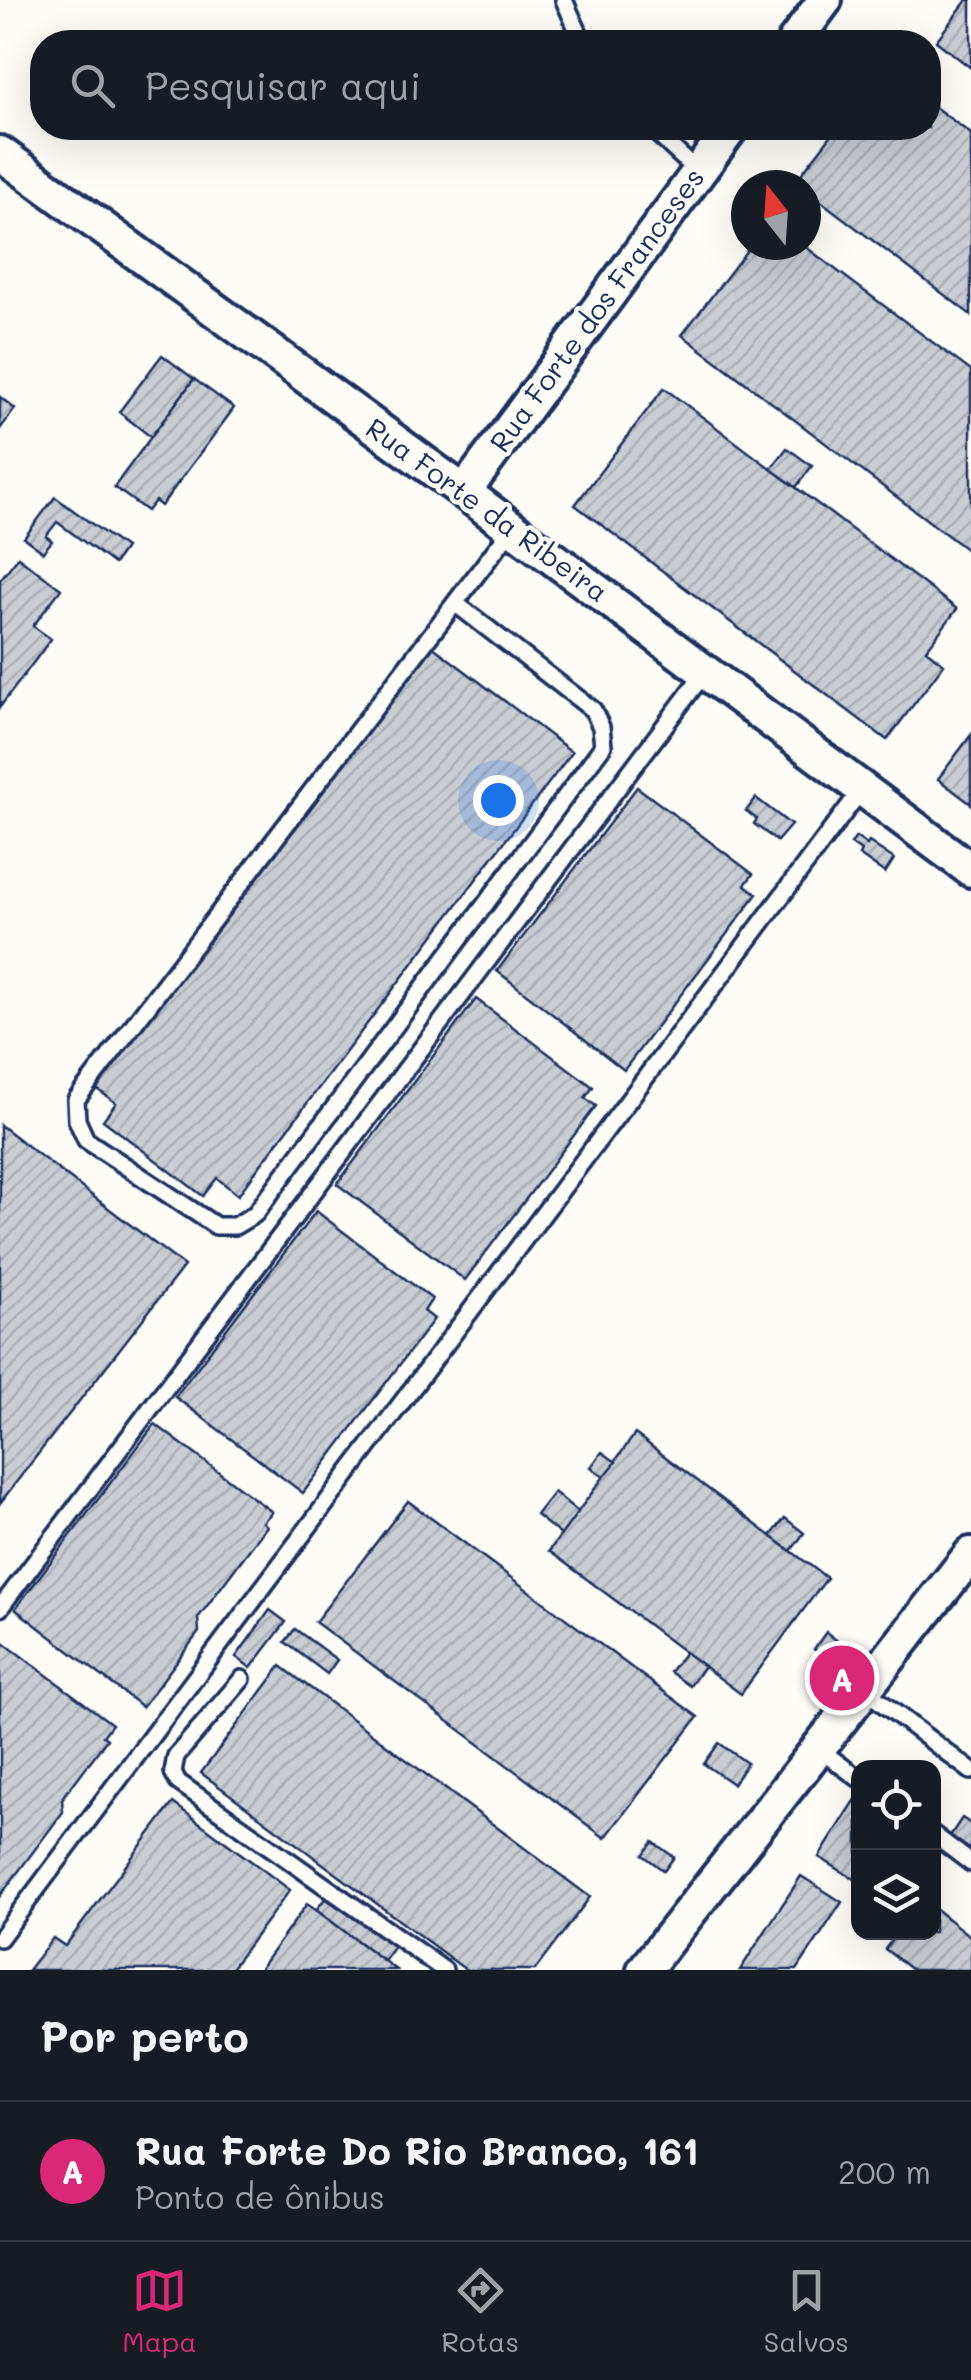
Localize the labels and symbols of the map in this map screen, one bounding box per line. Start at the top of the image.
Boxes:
street label: Rua Forte dos Franceses [481,160,711,459]
north arrow [731,170,821,260]
street label: Rua Forte da Ribeira [359,409,616,609]
your location [473,775,524,826]
pin: A [810,1640,874,1716]

